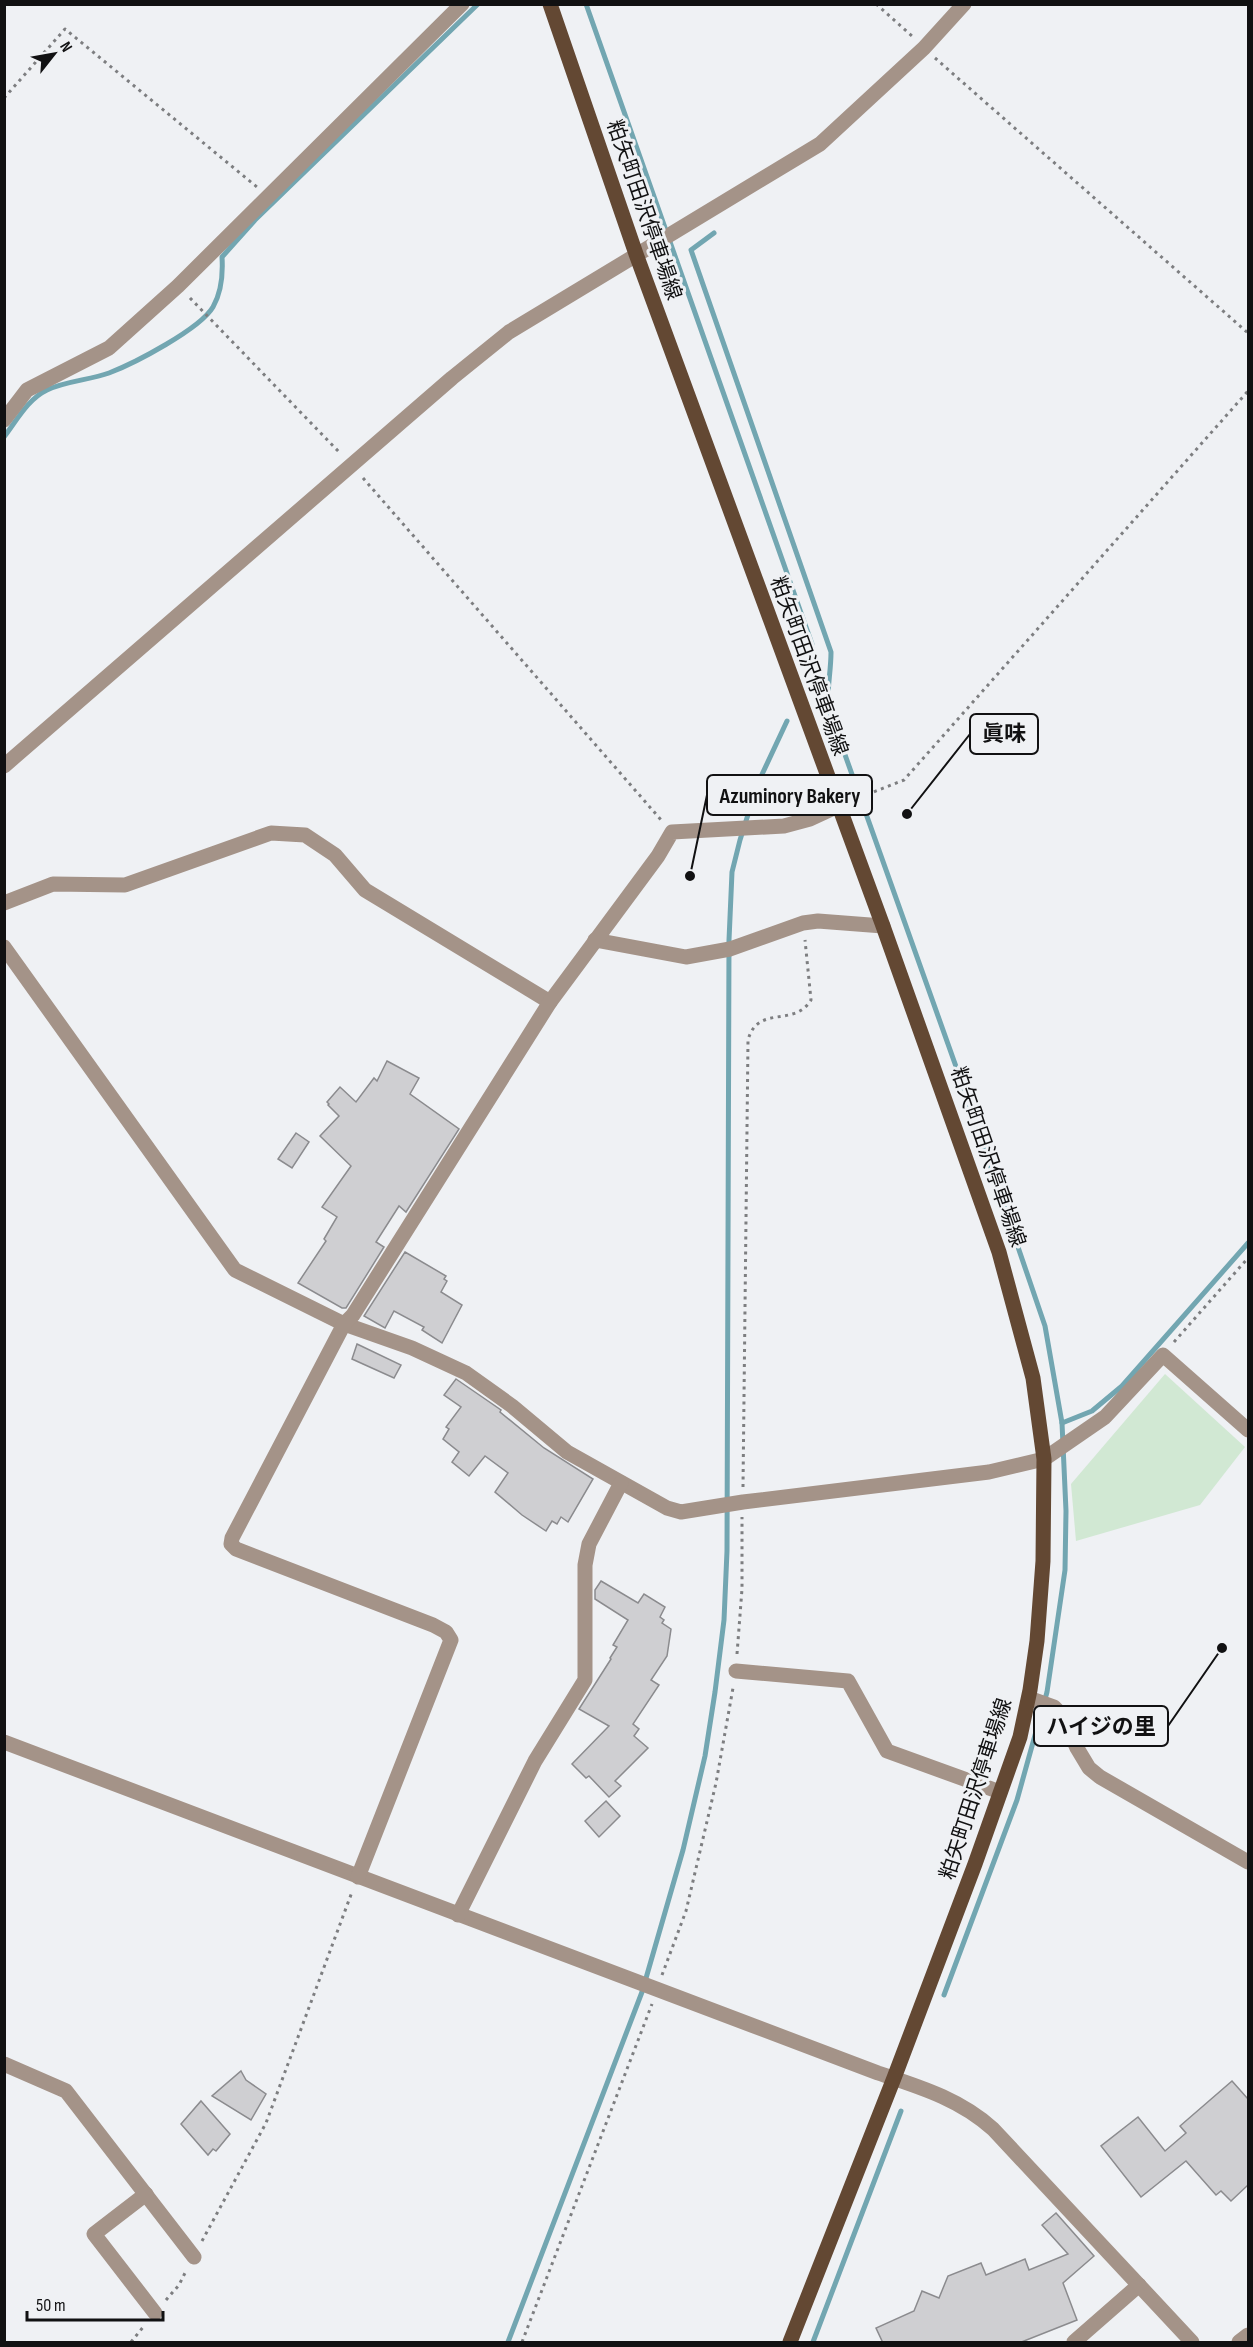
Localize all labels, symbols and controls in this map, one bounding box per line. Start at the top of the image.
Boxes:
north arrow [24,24,84,84]
text: N [55,38,76,56]
street label: 粕矢町田沢停車場線 [601,117,687,303]
street label: 粕矢町田沢停車場線 [765,573,853,759]
callout: 眞味 [970,714,1038,754]
text: 眞味 [982,721,1026,748]
callout: Azuminory Bakery [707,775,872,815]
text: Azuminory Bakery [719,783,860,810]
street label: 粕矢町田沢停車場線 [945,1064,1031,1250]
street label: 粕矢町田沢停車場線 [935,1695,1017,1883]
callout: ハイジの里 [1034,1706,1168,1746]
text: ハイジの里 [1046,1714,1156,1741]
scale bar [27,2284,164,2322]
text: 50 m [36,2295,66,2316]

